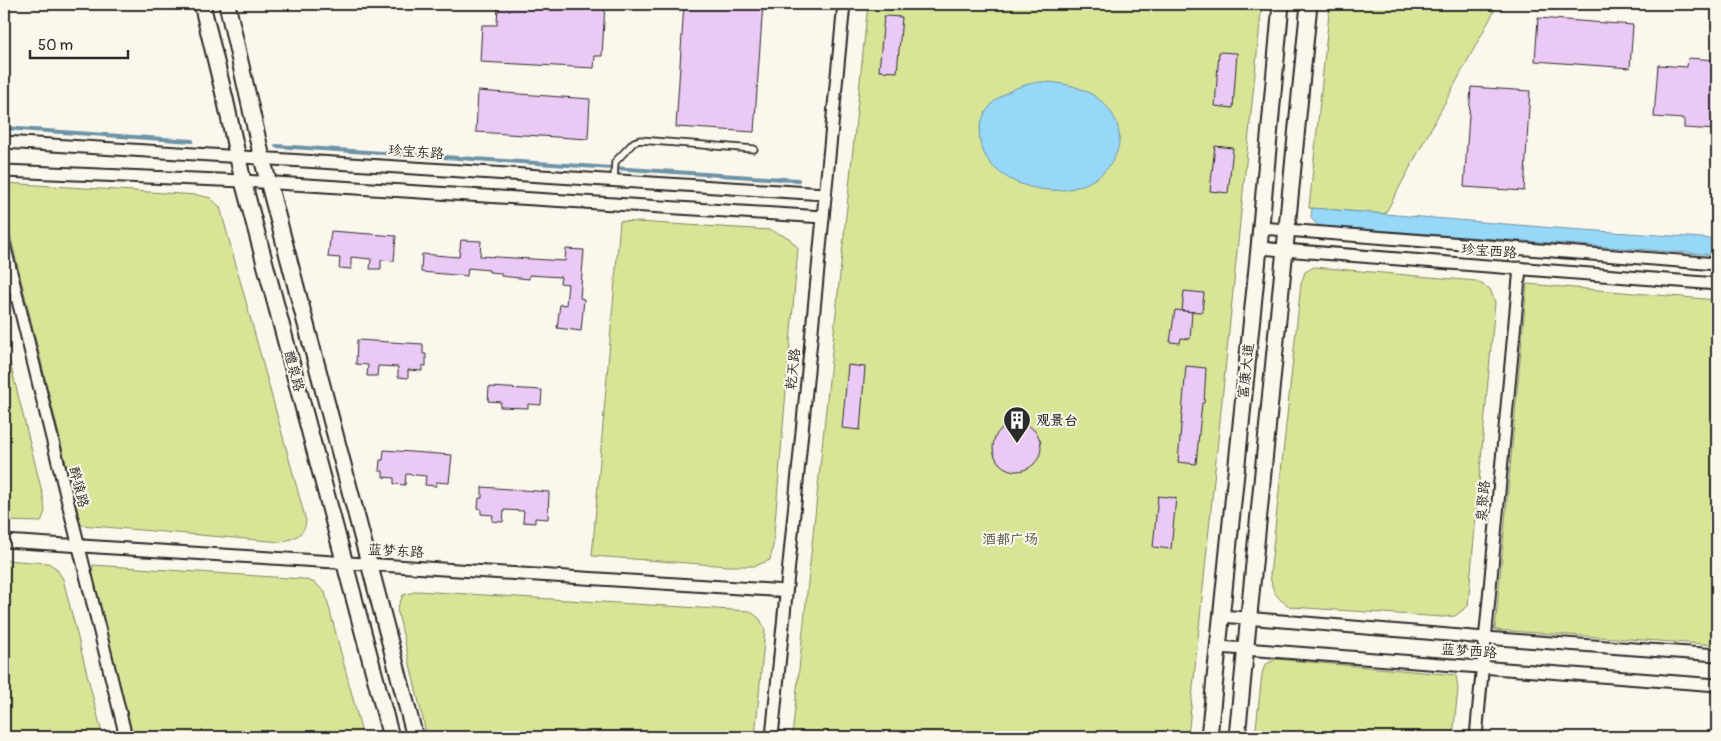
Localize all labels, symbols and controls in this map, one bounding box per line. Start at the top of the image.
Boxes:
scale bar [30,28,128,60]
text: 50 m [38,36,73,55]
street label: 珍宝东路 [387,142,445,162]
street label: 珍宝西路 [1460,241,1518,261]
street label: 富康大道 [1235,342,1257,400]
street label: 乾天路 [782,347,804,391]
street label: 醴泉路 [280,349,308,393]
building icon: 观景台 [1002,405,1032,444]
place label: 观景台 [1036,412,1078,429]
street label: 醉猿路 [66,465,92,509]
street label: 泉聚路 [1473,479,1493,523]
park label: 酒都广场 [982,531,1038,548]
street label: 蓝梦东路 [368,541,424,561]
street label: 蓝梦西路 [1440,641,1498,661]

